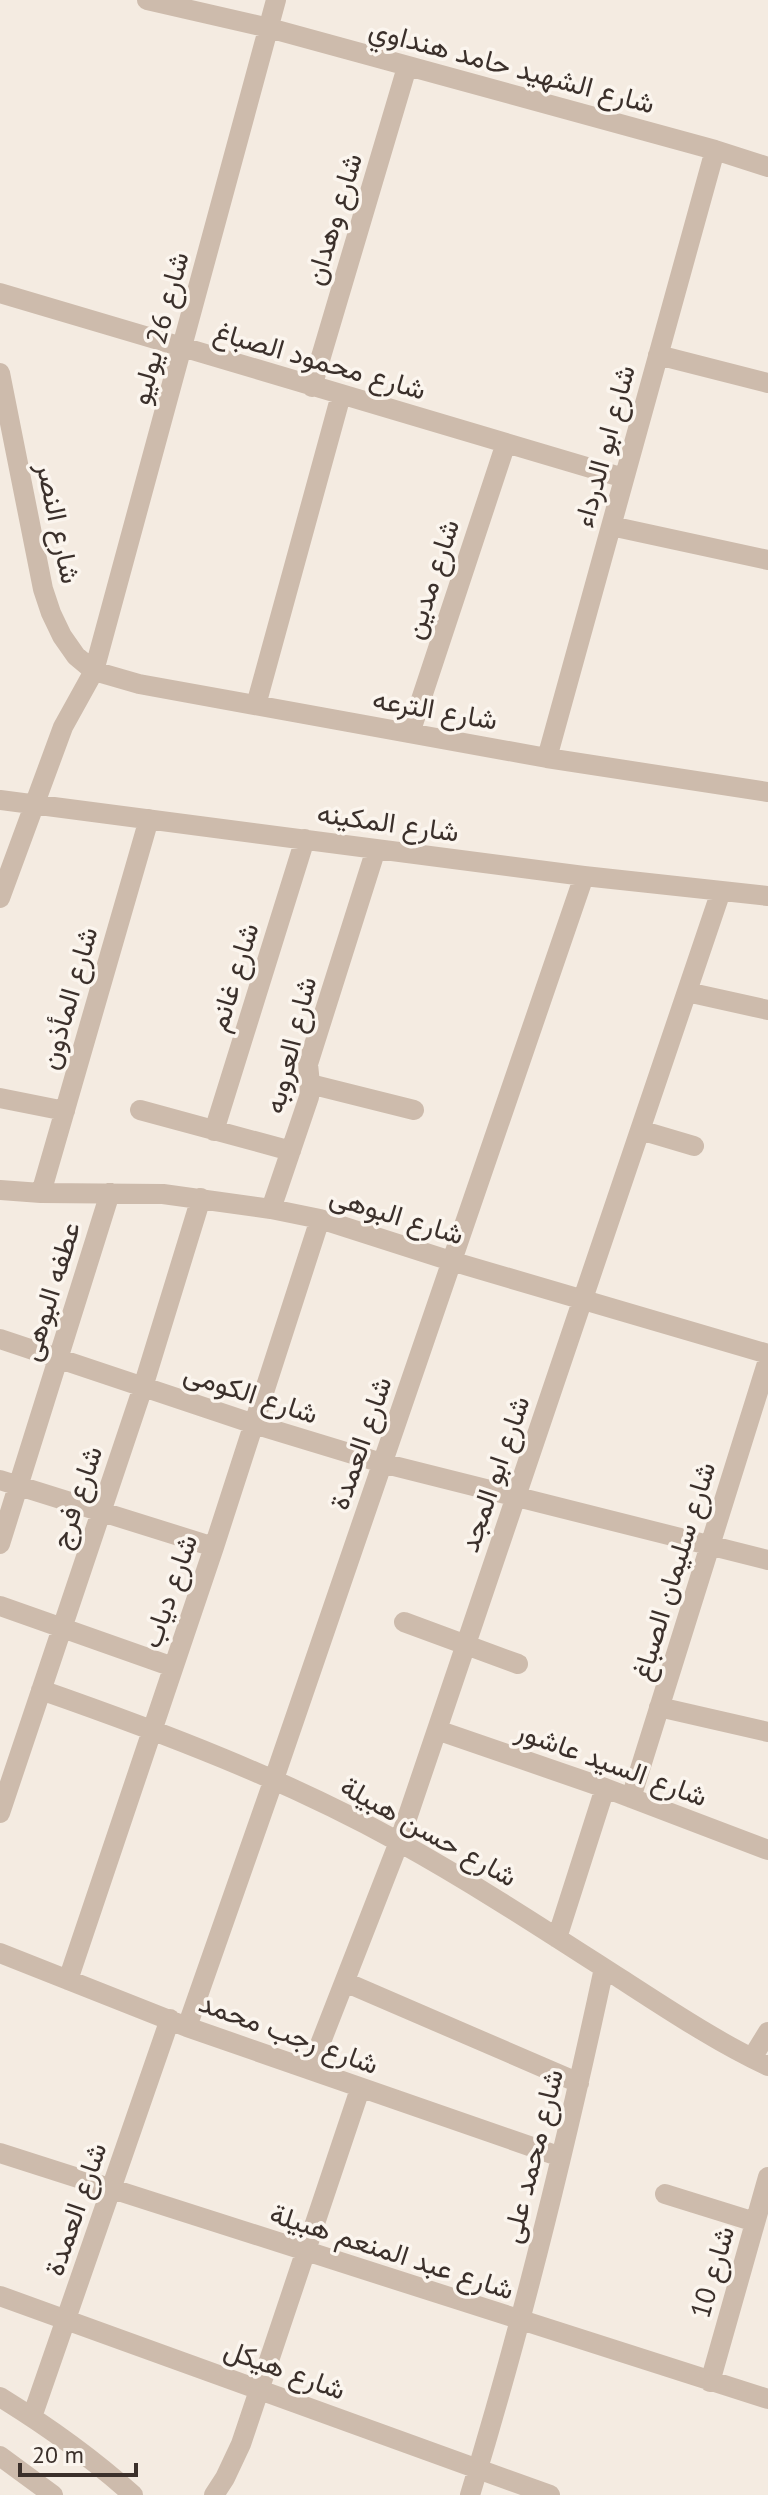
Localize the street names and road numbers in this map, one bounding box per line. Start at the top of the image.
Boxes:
street label: شارع الشهيد حامد هنداوي [364,10,659,126]
street label: شارع وهدان [295,148,371,290]
street label: شارع 26 يوليو [120,247,198,409]
street label: شارع محمود الصباغ [210,312,430,408]
street label: شارع ابو الدرداء [564,361,644,531]
street label: شارع النصر [27,458,90,587]
street label: شارع مدين [394,514,468,644]
street label: شارع الترعه [370,679,500,739]
street label: شارع المكينه [315,793,461,851]
street label: شارع غانم [199,918,267,1036]
street label: شارع المأذون [30,922,106,1074]
street label: شارع العروبه [255,972,325,1118]
street label: شارع البوهى [325,1177,469,1253]
street label: عطفه البوهى [11,1217,88,1365]
street label: شارع الكومى [179,1353,323,1433]
street label: شارع العمدة [320,1371,400,1515]
street label: شارع ابو المجد [449,1391,539,1557]
street label: شارع فرج [41,1441,111,1553]
street label: شارع سليمان الصباغ [622,1457,724,1685]
street label: شارع دياب [132,1529,206,1653]
street label: شارع السيد عاشور [510,1711,713,1815]
street label: شارع حسن هبيلة [334,1767,524,1895]
street label: شارع رجب محمد [194,1983,384,2083]
street label: شارع محمد على [492,2065,572,2247]
street label: شارع العمدة [35,2137,115,2281]
street label: شارع عبد المنعم هبيلة [265,2194,519,2308]
street label: شارع 10 [681,2221,743,2323]
street label: شارع هيكل [219,2330,351,2408]

